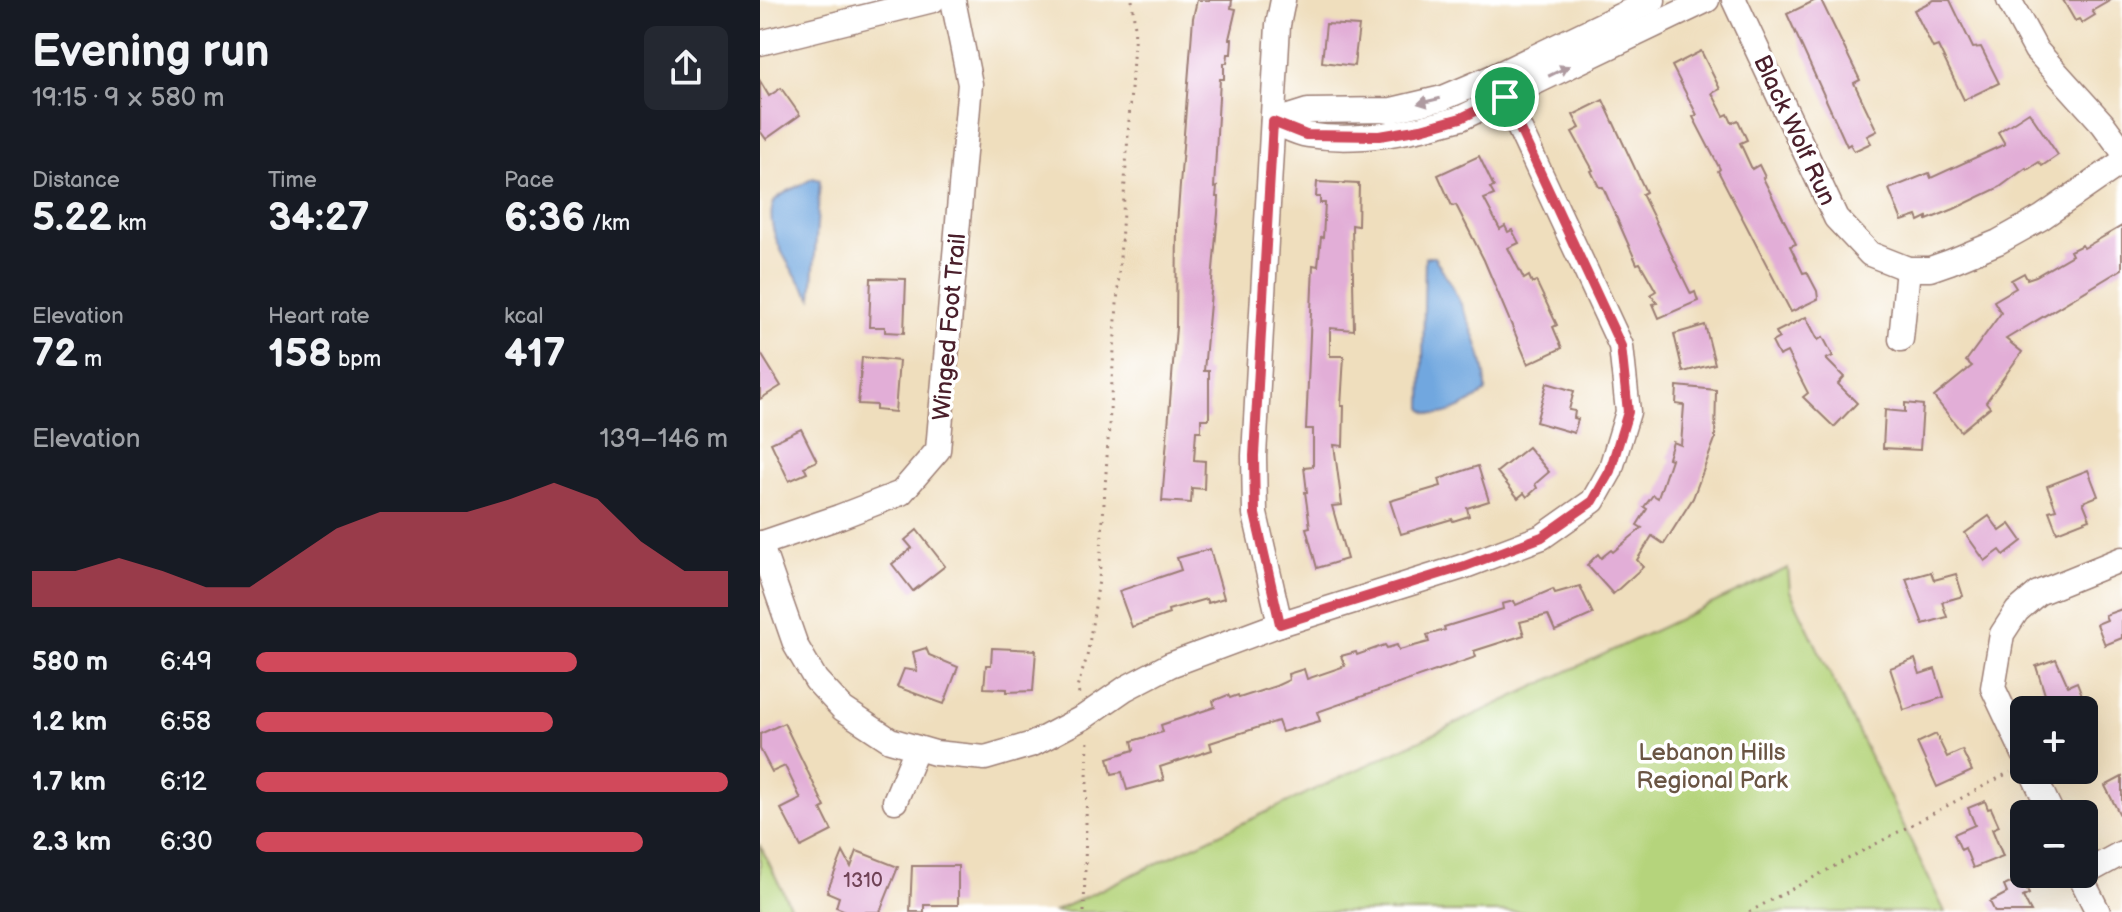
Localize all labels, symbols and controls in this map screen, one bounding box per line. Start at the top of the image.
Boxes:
text: Evening run [32,26,269,79]
button: share [644,26,728,110]
street label: Black Wolf Run [1747,50,1842,210]
pin [1471,63,1539,131]
one-way arrow [1548,64,1571,78]
icon: arrive [1483,75,1527,119]
text: 19:15 · 9 × 580 m [32,83,224,114]
one-way arrow [1416,95,1441,108]
text: Distance [32,167,120,194]
text: Time [268,167,317,194]
text: Pace [504,167,554,194]
text: 5.22 [32,194,112,242]
text: 34:27 [268,194,370,242]
text: 6:36 [504,194,585,242]
text: km [112,210,147,237]
text: /km [585,210,630,237]
street label: Winged Foot Trail [927,232,972,422]
text: Elevation [32,303,124,330]
text: Heart rate [268,303,370,330]
text: kcal [504,303,543,330]
text: 72 [32,330,78,378]
text: 158 [268,330,332,378]
text: 417 [504,330,566,378]
text: m [78,346,102,373]
text: bpm [332,346,381,373]
text: Elevation [32,424,140,455]
text: 139–146 m [599,424,728,455]
text: 580 m [32,647,108,678]
text: 6:49 [160,647,212,678]
map controls [2010,696,2098,888]
button: + [2010,696,2098,784]
text: 1.2 km [32,707,107,738]
text: 6:58 [160,707,211,738]
park label: Lebanon Hills Regional Park [1636,738,1788,795]
text: 1.7 km [32,767,106,798]
text: 6:12 [160,767,207,798]
button: − [2010,800,2098,888]
text: 2.3 km [32,827,111,858]
text: 6:30 [160,827,212,858]
house number: 1310 [843,869,883,893]

